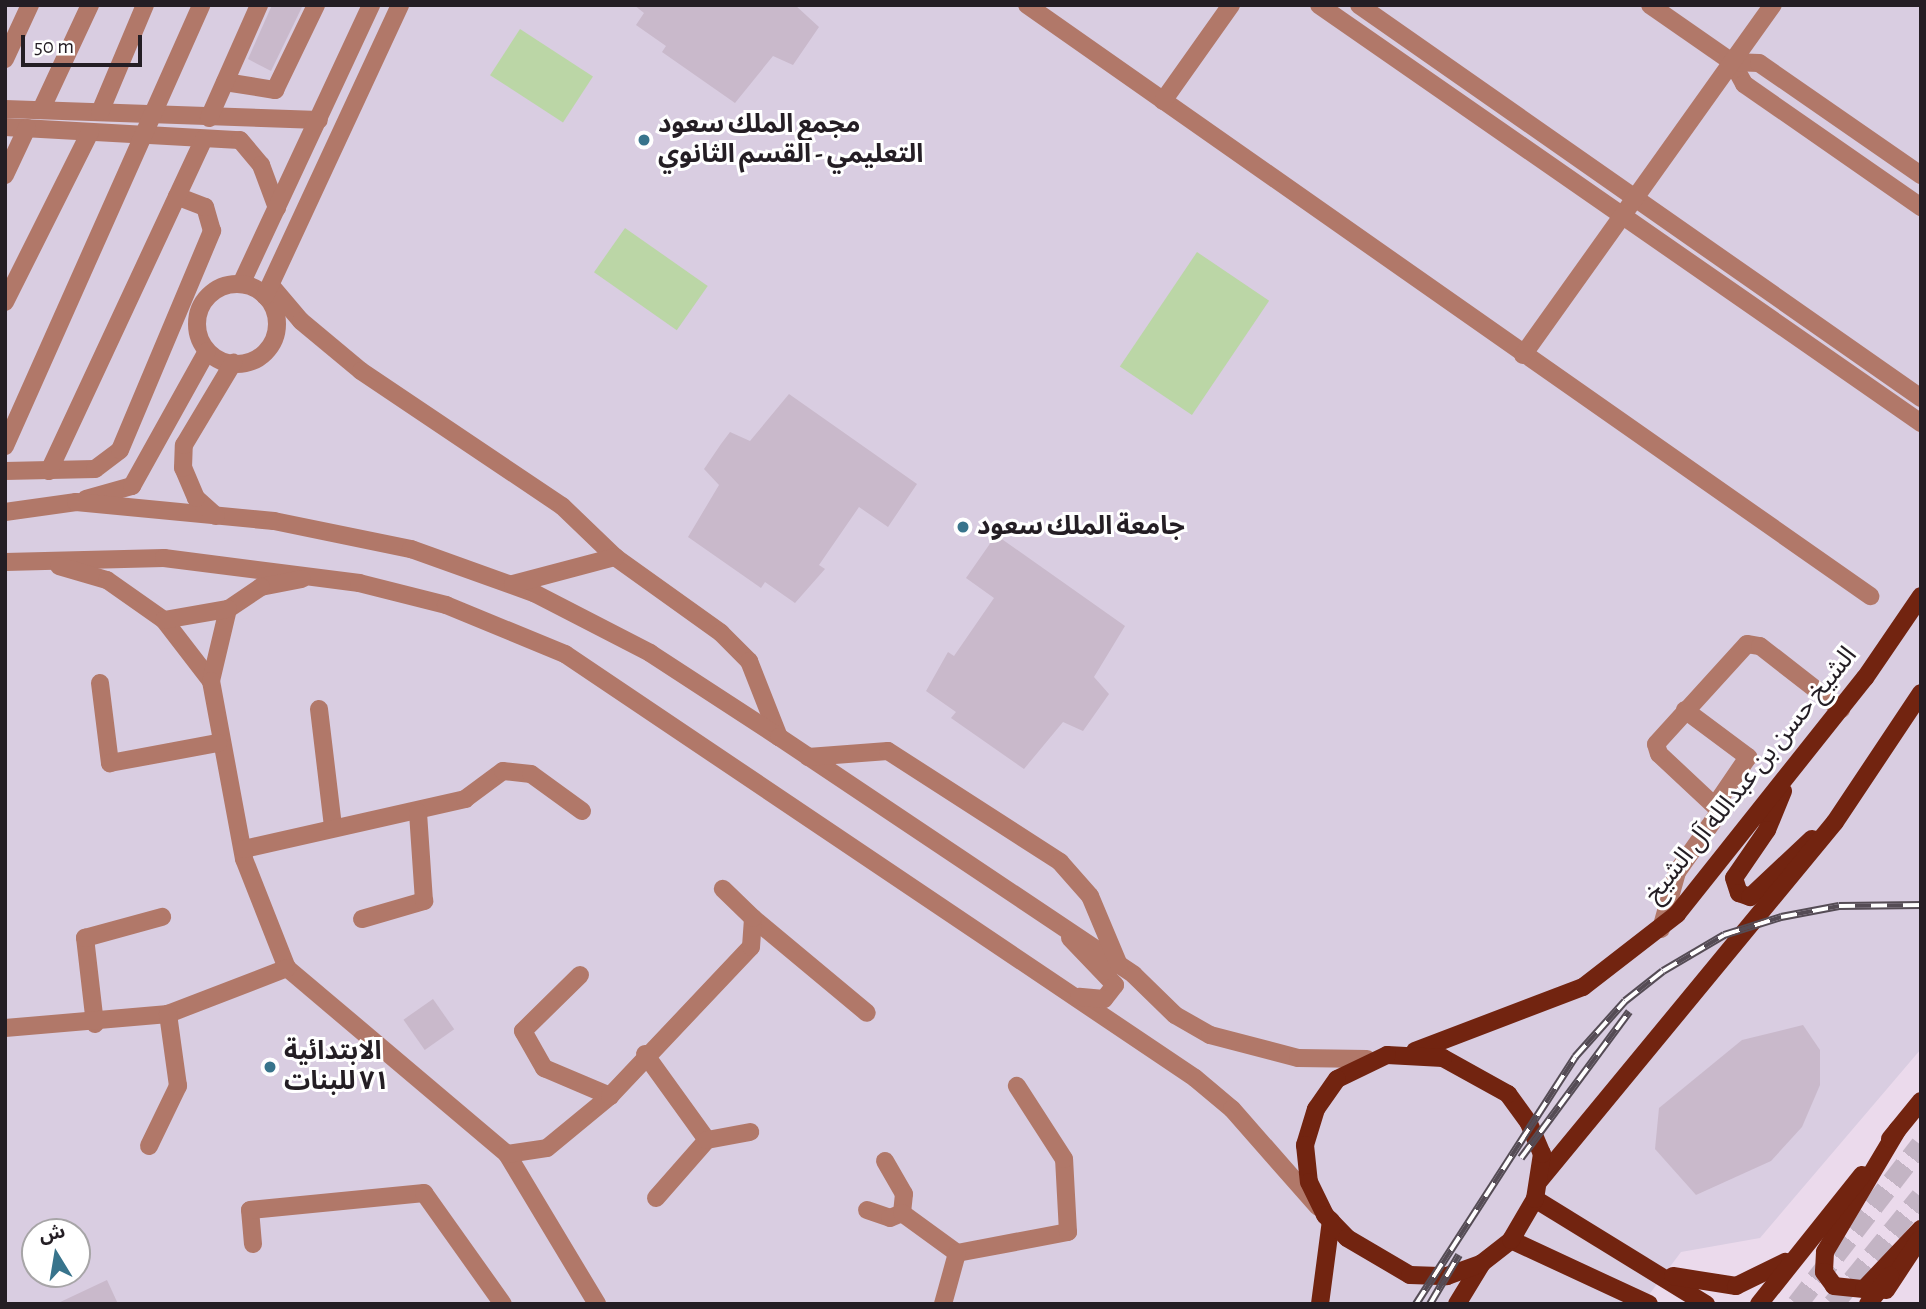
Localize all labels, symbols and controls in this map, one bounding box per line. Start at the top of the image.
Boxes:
scale bar [24,21,145,65]
text: 50 m [34,36,74,57]
place label: مجمع الملك سعود التعليمي - القسم الثانوي [658,109,923,170]
marker: مجمع الملك سعود التعليمي - القسم الثانوي [636,132,652,148]
place label: جامعة الملك سعود [977,511,1185,543]
marker: جامعة الملك سعود [955,519,971,535]
street label: الشيخ حسن بن عبدالله آل الشيخ [1638,641,1864,909]
place label: الابتدائية ٧١ للبنات [284,1036,389,1098]
marker: الابتدائية ٧١ للبنات [262,1059,278,1075]
north arrow [21,1218,91,1288]
text: ش [38,1222,67,1246]

